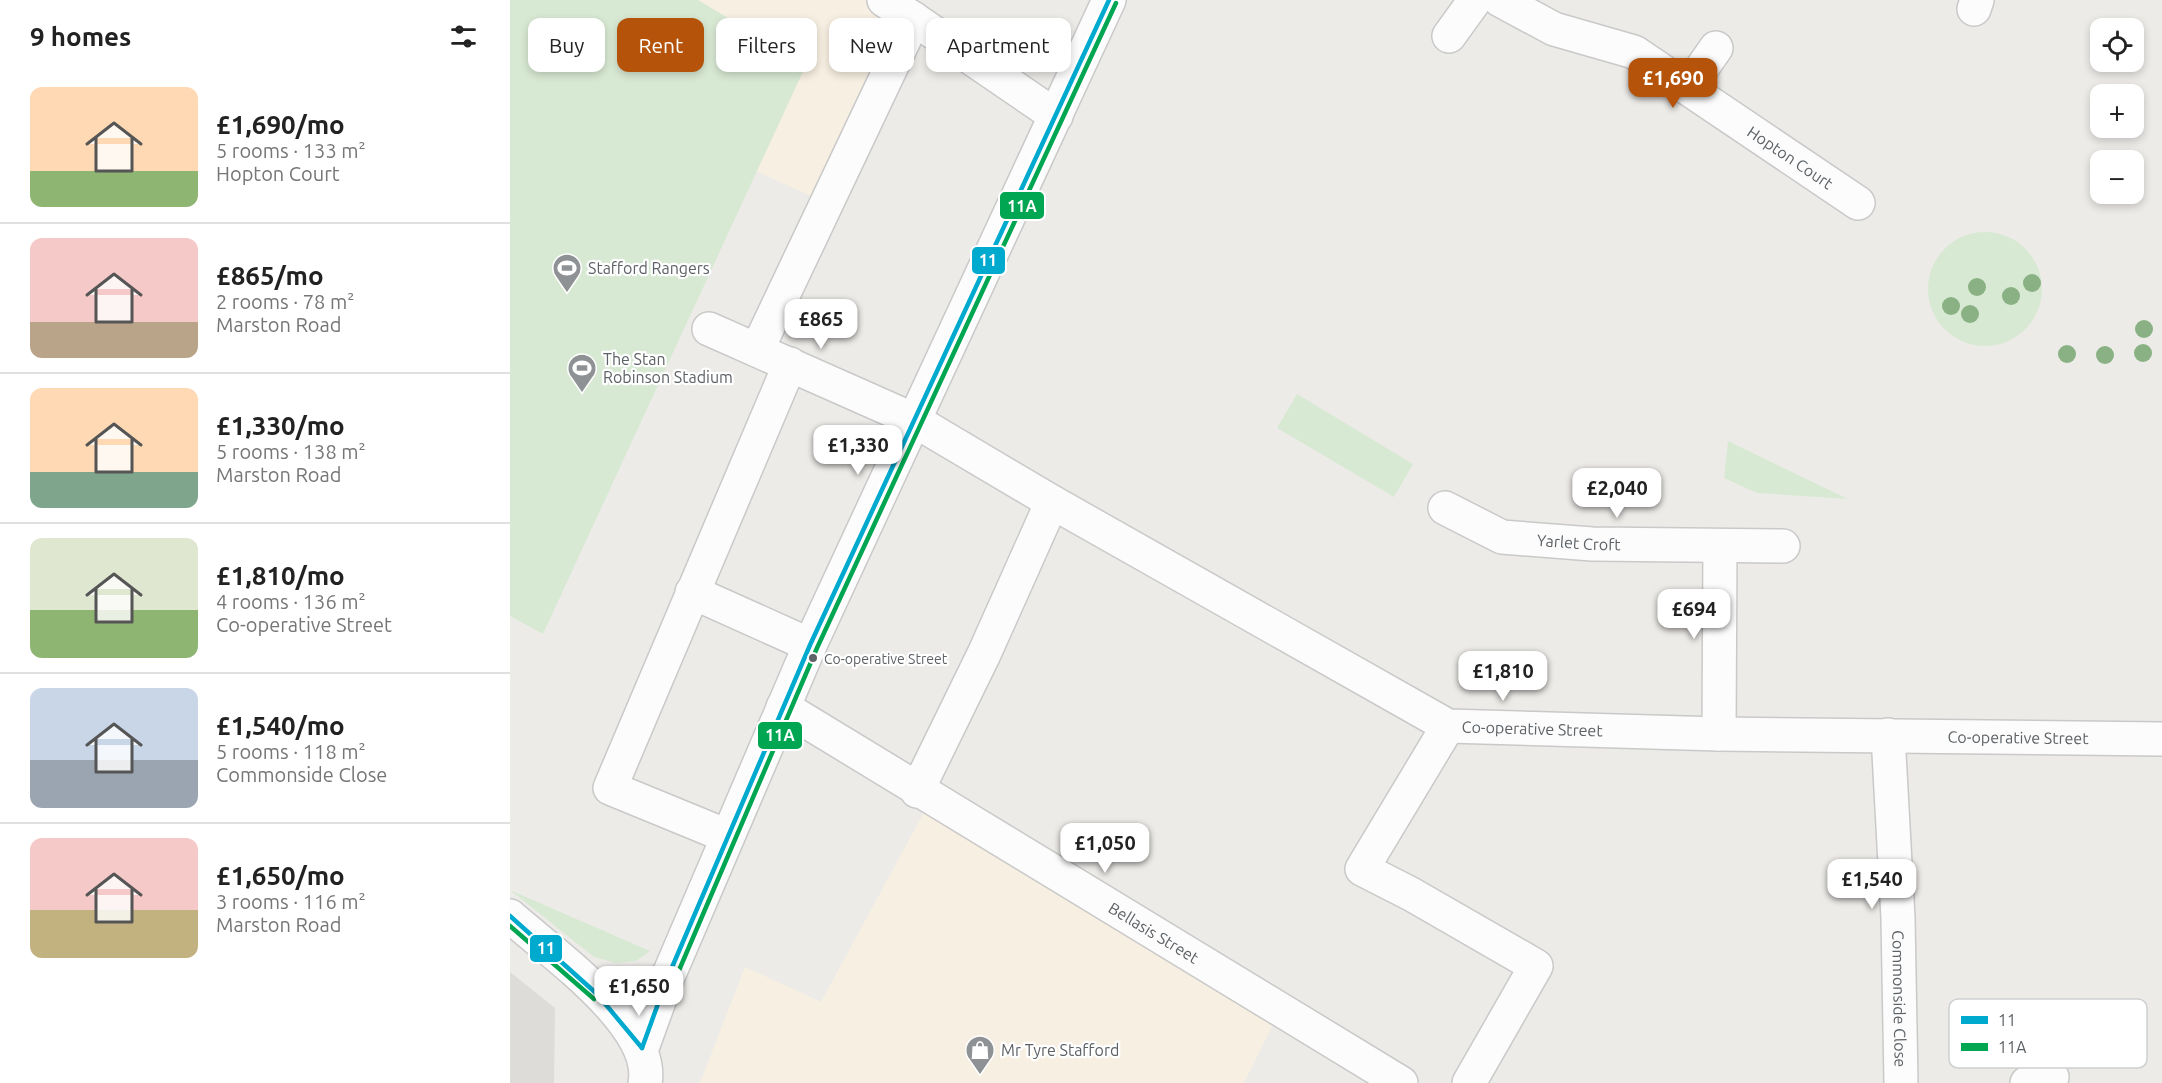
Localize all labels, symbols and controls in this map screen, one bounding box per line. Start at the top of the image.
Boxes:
chip: Buy [528,18,605,72]
chip: Rent [617,18,704,72]
chip: Filters [716,18,817,72]
chip: New [829,18,914,72]
chip: Apartment [926,18,1071,72]
map controls [2090,18,2144,204]
button: locate [2090,18,2144,72]
icon: filters [447,20,480,53]
text: 9 homes [30,22,131,51]
pin: £1,690 [1624,58,1722,109]
text: £1,690 [1642,66,1704,89]
button: + [2090,84,2144,138]
text: £1,690/mo [216,110,345,139]
icon: home [78,111,150,183]
street label: Hopton Court [1744,122,1837,193]
text: 5 rooms · 133 m² [216,139,366,162]
button: − [2090,150,2144,204]
text: Hopton Court [216,162,340,185]
line badge: 11A [999,191,1045,220]
text: 11A [1007,197,1037,215]
line badge: 11 [971,246,1006,275]
text: 11 [979,251,997,269]
sports icon: Stafford Rangers [551,252,583,294]
place label: Stafford Rangers [588,259,710,277]
text: £865/mo [216,261,324,290]
icon: home [78,262,150,334]
text: 2 rooms · 78 m² [216,290,354,313]
pin: £865 [785,299,857,350]
text: £865 [798,307,844,330]
text: Marston Road [216,313,342,336]
place label: The Stan Robinson Stadium [603,350,733,386]
sports icon: The Stan Robinson Stadium [566,352,598,394]
text: £1,330/mo [216,411,345,440]
icon: home [78,412,150,484]
pin: £1,330 [809,425,907,476]
text: £1,330 [827,433,889,456]
text: 5 rooms · 138 m² [216,440,366,463]
text: Marston Road [216,463,342,486]
pin: £2,040 [1568,468,1666,519]
text: £2,040 [1586,476,1648,499]
street label: Yarlet Croft [1536,531,1621,553]
text: £1,810/mo [216,561,345,590]
icon: home [78,562,150,634]
pin: £694 [1658,589,1730,640]
text: 4 rooms · 136 m² [216,590,366,613]
text: £694 [1671,597,1717,620]
text: Co-operative Street [216,613,392,636]
place label: Co-operative Street [824,651,948,667]
pin: £1,810 [1454,651,1552,702]
marker: Co-operative Street [807,652,819,664]
text: £1,810 [1472,659,1534,682]
text: £1,540/mo [216,711,345,740]
icon: home [78,712,150,784]
street label: Co-operative Street [1462,717,1604,740]
line badge: 11A [757,721,803,750]
text: 11A [765,726,795,744]
street label: Co-operative Street [1948,728,2089,747]
text: 5 rooms · 118 m² [216,740,366,763]
text: Commonside Close [216,763,387,786]
pin: £1,050 [1056,823,1154,874]
text: £1,050 [1074,831,1136,854]
pin: £1,540 [1823,859,1921,910]
text: £1,650/mo [216,861,345,890]
icon: home [78,862,150,934]
text: £1,540 [1841,867,1903,890]
text: 3 rooms · 116 m² [216,890,366,913]
street label: Bellasis Street [1106,898,1203,967]
text: Marston Road [216,913,342,936]
street label: Commonside Close [1889,930,1910,1067]
line badge: 11 [529,934,563,963]
text: 11 [537,939,555,957]
pin: £1,650 [590,966,688,1017]
text: £1,650 [608,974,670,997]
legend [1949,999,2147,1068]
text: 11 [1998,1011,2016,1029]
shop icon: Mr Tyre Stafford [964,1034,996,1076]
text: 11A [1998,1038,2027,1056]
place label: Mr Tyre Stafford [1001,1041,1119,1059]

